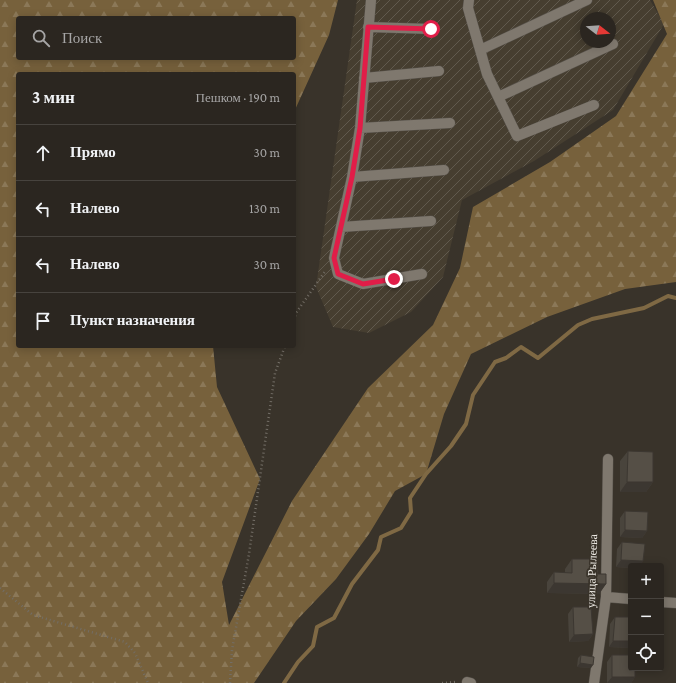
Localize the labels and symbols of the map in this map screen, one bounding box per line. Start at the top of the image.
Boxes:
north arrow [580,12,616,48]
route start [422,20,440,38]
route end [385,270,403,288]
street label: улица Рылеева [584,533,600,608]

